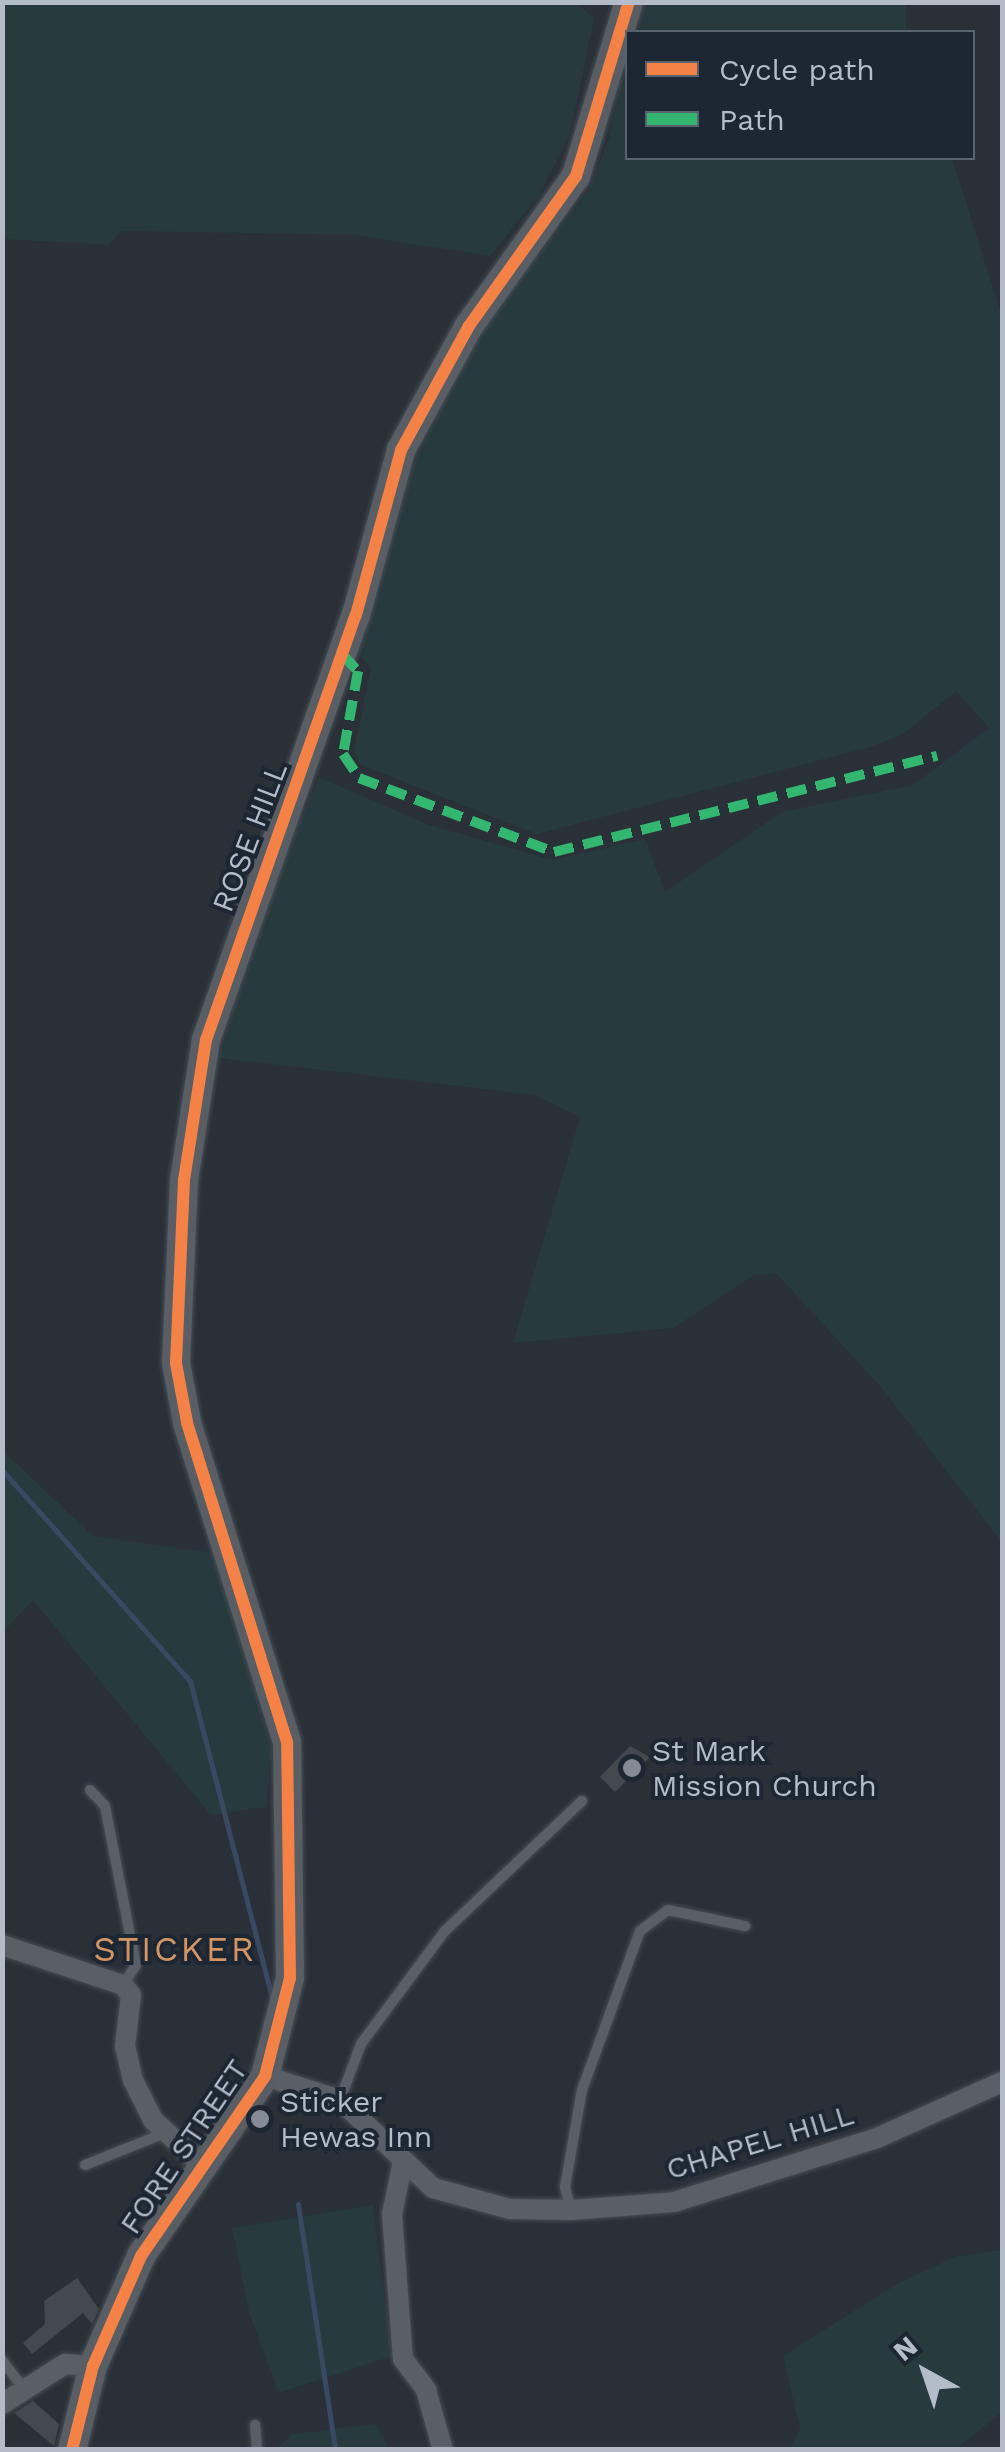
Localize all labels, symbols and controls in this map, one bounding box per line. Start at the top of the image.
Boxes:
legend [625,30,975,160]
text: Cycle path [719,52,875,87]
text: Path [719,102,785,137]
street label: ROSE HILL [205,757,295,917]
place label: St Mark Mission Church [652,1733,877,1804]
marker: St Mark Mission Church [621,1757,643,1779]
district label: STICKER [94,1928,256,1970]
street label: FORE STREET [112,2053,256,2241]
place label: Sticker Hewas Inn [280,2084,432,2154]
street label: CHAPEL HILL [662,2096,858,2188]
marker: Sticker Hewas Inn [249,2108,271,2130]
north arrow [875,2322,975,2422]
text: N [887,2329,924,2368]

